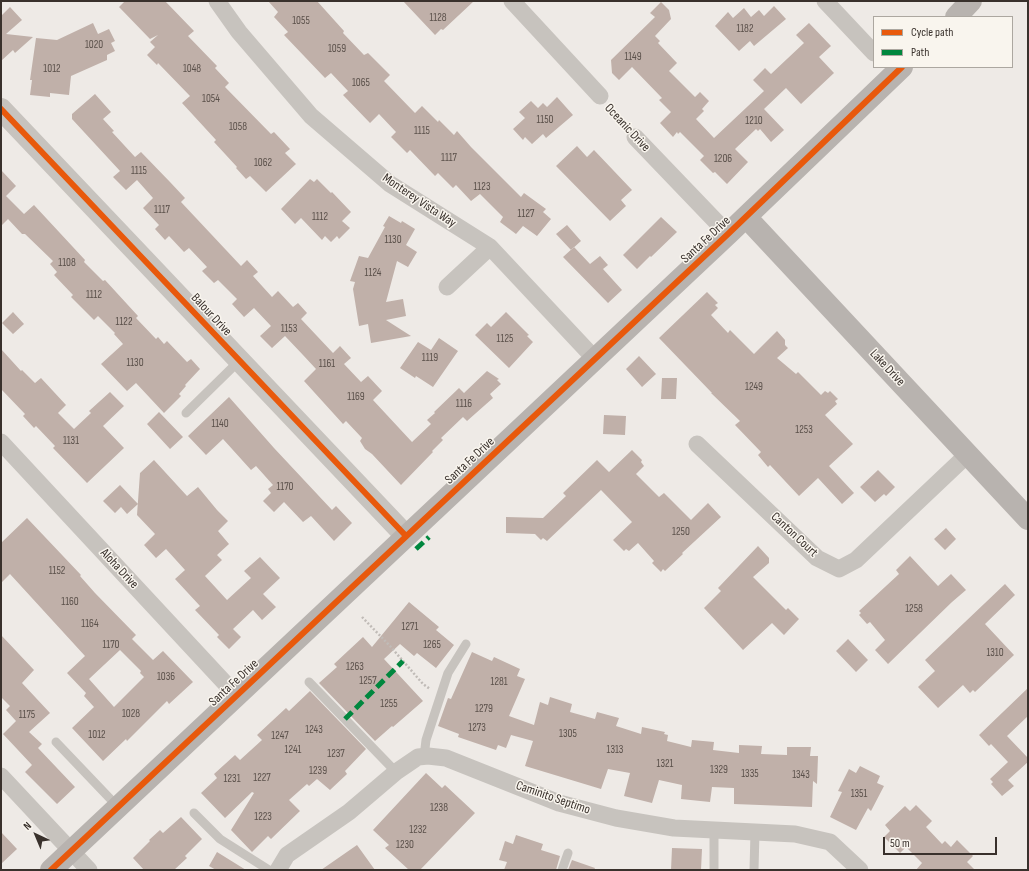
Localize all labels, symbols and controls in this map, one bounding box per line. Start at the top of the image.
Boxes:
house number: 1128 [429,11,447,25]
house number: 1055 [292,14,310,28]
legend [873,16,1013,68]
house number: 1182 [736,22,754,36]
text: Cycle path [911,25,953,40]
house number: 1020 [85,38,103,52]
house number: 1059 [328,42,346,56]
text: Path [911,45,929,60]
house number: 1149 [624,50,642,64]
house number: 1012 [43,62,61,76]
house number: 1048 [183,62,201,76]
house number: 1065 [352,76,370,90]
house number: 1054 [202,92,220,106]
street label: Oceanic Drive [601,101,653,155]
house number: 1150 [536,113,554,127]
house number: 1210 [745,114,763,128]
house number: 1058 [229,120,247,134]
house number: 1115 [414,124,430,138]
house number: 1117 [441,151,457,165]
house number: 1206 [714,152,732,166]
house number: 1062 [254,156,272,170]
house number: 1115 [131,164,147,178]
street label: Monterey Vista Way [379,171,459,231]
house number: 1123 [474,180,490,194]
house number: 1117 [154,203,170,217]
house number: 1127 [518,207,534,221]
house number: 1112 [312,210,328,224]
street label: Santa Fe Drive [678,213,734,267]
house number: 1130 [384,233,402,247]
house number: 1108 [58,256,76,270]
house number: 1124 [365,266,381,280]
house number: 1112 [86,288,102,302]
street label: Balour Drive [187,290,235,340]
house number: 1122 [116,315,132,329]
house number: 1153 [281,322,297,336]
house number: 1125 [497,332,513,346]
street label: Lake Drive [866,346,908,390]
house number: 1119 [422,351,438,365]
house number: 1130 [126,356,144,370]
house number: 1161 [319,357,335,371]
house number: 1249 [745,380,763,394]
house number: 1169 [347,390,365,404]
house number: 1116 [456,397,472,411]
house number: 1140 [211,417,229,431]
house number: 1253 [795,423,813,437]
house number: 1131 [63,434,79,448]
street label: Santa Fe Drive [442,434,498,488]
house number: 1170 [277,480,293,494]
street label: Canton Court [767,509,821,561]
house number: 1250 [672,525,690,539]
street label: Aloha Drive [97,546,141,592]
house number: 1152 [49,564,65,578]
house number: 1160 [61,595,79,609]
house number: 1258 [905,602,923,616]
house number: 1164 [81,617,99,631]
house number: 1271 [402,620,418,634]
house number: 1170 [103,638,119,652]
house number: 1265 [423,638,441,652]
house number: 1310 [986,646,1004,660]
street label: Santa Fe Drive [206,656,262,710]
house number: 1263 [346,660,364,674]
house number: 1036 [157,670,175,684]
house number: 1257 [359,674,377,688]
house number: 1281 [490,675,508,689]
house number: 1255 [380,697,398,711]
house number: 1279 [475,702,493,716]
house number: 1028 [122,707,140,721]
house number: 1175 [19,708,35,722]
house number: 1273 [468,721,486,735]
house number: 1243 [305,723,323,737]
house number: 1305 [559,727,577,741]
house number: 1012 [88,728,106,742]
house number: 1247 [271,729,289,743]
house number: 1241 [285,743,301,757]
house number: 1313 [607,743,623,757]
house number: 1237 [327,747,345,761]
house number: 1321 [657,757,673,771]
house number: 1329 [710,763,728,777]
house number: 1239 [309,764,327,778]
house number: 1335 [741,767,759,781]
house number: 1343 [792,768,810,782]
house number: 1227 [253,771,271,785]
house number: 1231 [224,772,240,786]
street label: Caminito Septimo [514,778,592,818]
house number: 1351 [851,787,867,801]
house number: 1238 [430,801,448,815]
house number: 1223 [254,810,272,824]
north arrow [16,815,56,855]
text: N [21,819,34,833]
house number: 1232 [409,823,427,837]
scale bar [885,829,999,855]
text: 50 m [890,836,910,851]
house number: 1230 [396,838,414,852]

